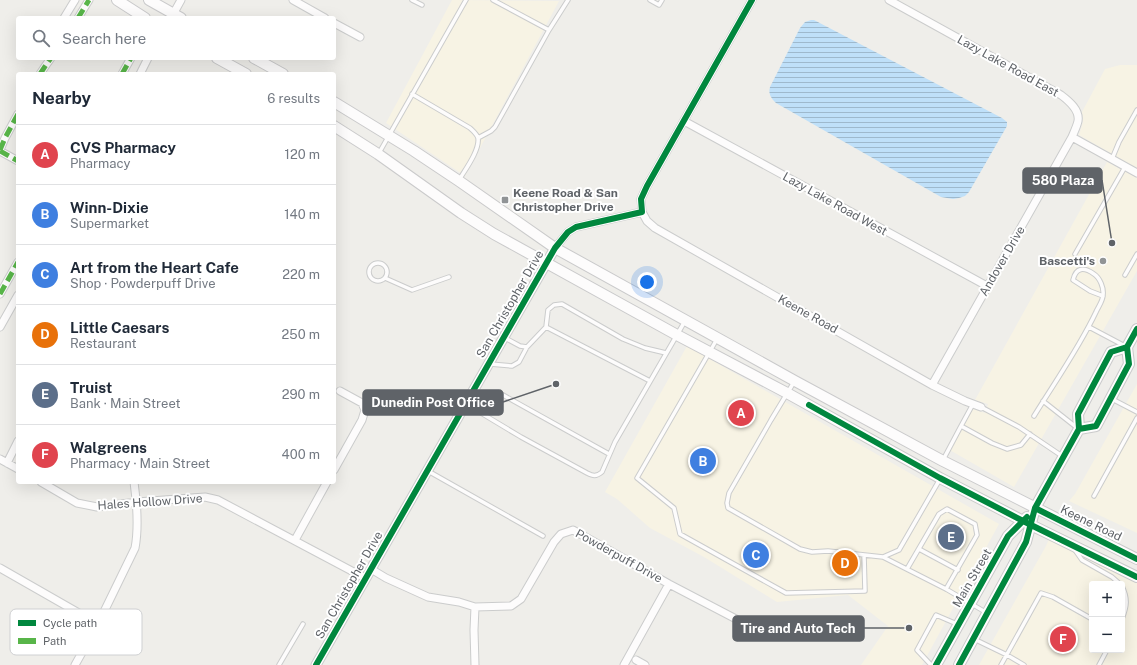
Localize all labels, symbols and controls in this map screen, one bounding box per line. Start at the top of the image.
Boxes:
search box [16,16,336,60]
icon: search [30,27,52,49]
text: Search here [62,30,146,47]
street label: Lazy Lake Road East [955,32,1061,100]
text: Nearby [32,88,91,108]
text: 6 results [267,91,320,106]
text: CVS Pharmacy [70,139,176,156]
text: A [40,147,50,162]
text: 120 m [285,147,320,162]
text: Pharmacy [70,156,130,171]
callout: 580 Plaza [1023,168,1102,193]
street label: Lazy Lake Road West [780,169,890,239]
text: 580 Plaza [1032,173,1094,188]
place label: Keene Road & San Christopher Drive [513,186,618,214]
marker: Keene Road & San Christopher Drive [500,195,510,205]
text: Winn-Dixie [70,199,149,216]
text: B [41,207,49,222]
text: 140 m [284,207,320,222]
text: Supermarket [70,216,149,231]
street label: Andover Drive [976,223,1028,298]
street label: San Christopher Drive [474,248,547,360]
place label: Bascetti's [1039,254,1095,268]
marker: Bascetti's [1098,256,1108,266]
text: Art from the Heart Cafe [70,259,239,276]
text: C [40,267,50,282]
text: 220 m [282,267,320,282]
your location [637,272,657,292]
text: Shop · Powderpuff Drive [70,276,216,291]
street label: Keene Road [776,292,840,336]
text: Little Caesars [70,319,169,336]
text: D [40,327,50,342]
text: 250 m [282,327,320,342]
text: Restaurant [70,336,136,351]
text: Truist [70,379,112,396]
text: E [41,387,49,402]
text: 290 m [282,387,320,402]
callout: Dunedin Post Office [363,390,503,415]
text: Dunedin Post Office [371,395,495,410]
text: Bank · Main Street [70,396,181,411]
pin: A [728,398,754,428]
text: Walgreens [70,439,147,456]
pin: B [690,446,716,476]
text: F [41,447,49,462]
text: 400 m [282,447,320,462]
text: Pharmacy · Main Street [70,456,210,471]
street label: Hales Hollow Drive [97,491,203,513]
street label: Keene Road [1058,502,1124,544]
pin: E [938,522,964,552]
street label: Powderpuff Drive [573,526,665,586]
street label: San Christopher Drive [313,529,386,641]
pin: C [743,540,769,570]
street label: Main Street [950,546,995,610]
pin: D [832,548,858,578]
map controls [1089,581,1125,653]
button: + [1089,581,1125,617]
legend [10,609,142,655]
callout: Tire and Auto Tech [733,616,864,641]
text: Cycle path [43,617,97,629]
button: − [1089,617,1125,653]
text: Tire and Auto Tech [740,621,856,636]
pin: F [1050,624,1076,654]
text: Path [43,635,66,647]

